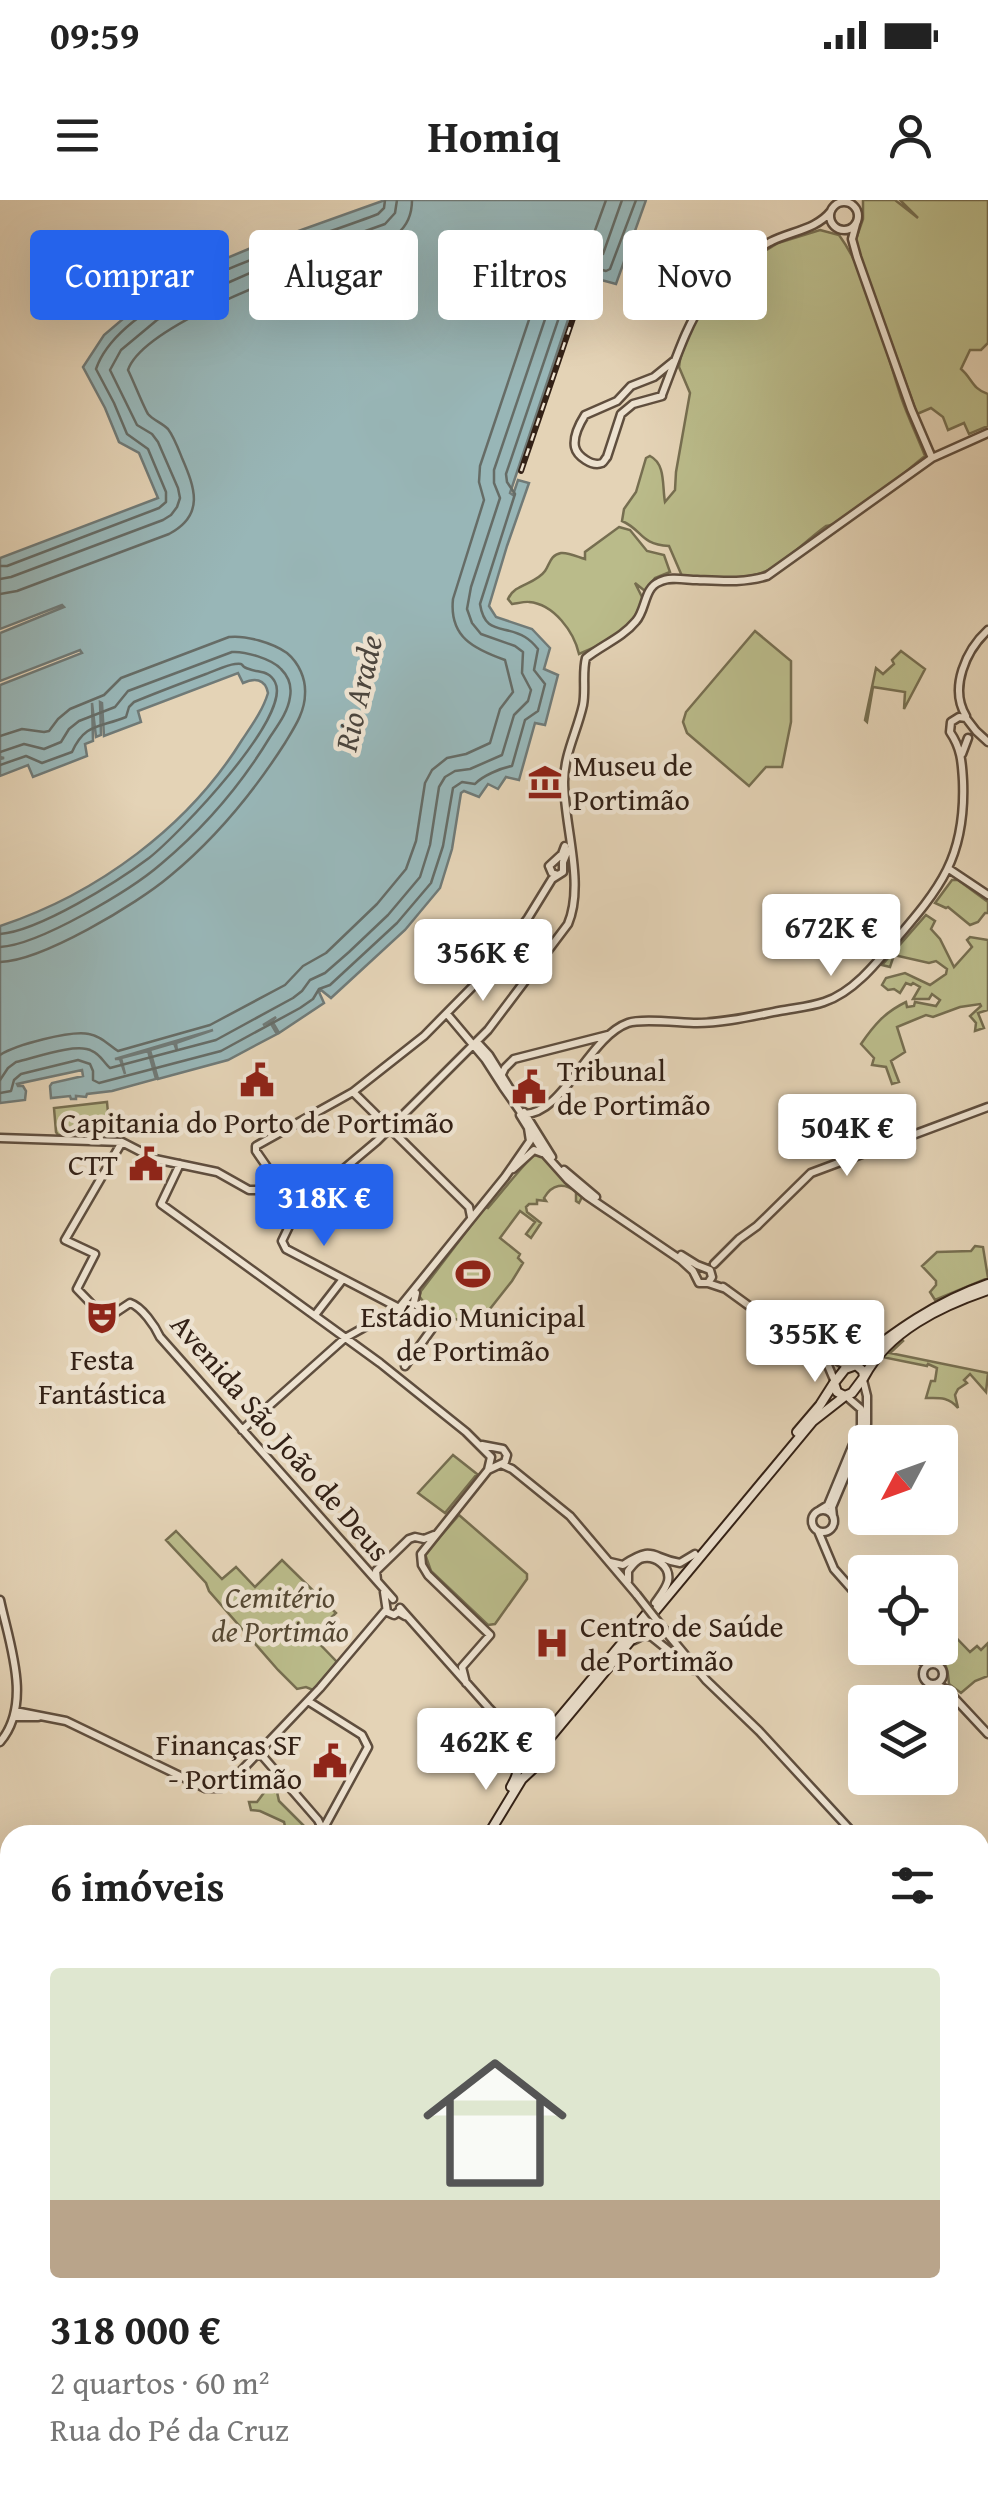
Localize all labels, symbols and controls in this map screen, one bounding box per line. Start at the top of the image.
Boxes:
text: 09:59 [50,7,140,63]
text: Homiq [428,103,560,168]
icon: menu [50,108,105,163]
icon: person [883,108,938,163]
chip: Comprar [30,230,229,320]
chip: Alugar [249,230,418,320]
chip: Filtros [438,230,603,320]
chip: Novo [623,230,767,320]
water label: Rio Arade [322,630,394,757]
place label: Museu de Portimão [573,743,693,821]
museum icon: Museu de Portimão [526,763,564,801]
pin: 672K € [750,894,912,979]
text: 672K € [784,903,878,950]
pin: 356K € [402,919,564,1004]
text: 356K € [436,928,530,975]
place label: Tribunal de Portimão [557,1048,711,1126]
public building icon: Capitania do Porto de Portimão [238,1061,276,1099]
public building icon: Tribunal de Portimão [510,1068,548,1106]
pin: 504K € [766,1094,928,1179]
place label: Capitania do Porto de Portimão [60,1100,454,1144]
text: 504K € [800,1103,894,1150]
place label: CTT [68,1142,118,1186]
public building icon: CTT [127,1145,165,1183]
pin: 318K € [243,1164,405,1249]
text: 318K € [277,1173,371,1220]
sports icon: Estádio Municipal de Portimão [454,1255,492,1293]
place label: Estádio Municipal de Portimão [361,1294,585,1372]
theatre icon: Festa Fantástica [83,1298,121,1336]
pin: 355K € [734,1300,896,1385]
street label: Avenida São João de Deus [161,1303,401,1571]
text: 355K € [768,1309,862,1356]
place label: Festa Fantástica [38,1337,166,1415]
north arrow [848,1425,958,1535]
map controls [848,1425,958,1795]
button: locate [848,1555,958,1665]
park label: Cemitério de Portimão [211,1575,349,1653]
place label: Centro de Saúde de Portimão [580,1604,783,1682]
hospital icon: Centro de Saúde de Portimão [533,1624,571,1662]
button: layers [848,1685,958,1795]
pin: 462K € [405,1708,567,1793]
text: 462K € [439,1717,533,1764]
place label: Finanças SF - Portimão [156,1722,302,1800]
public building icon: Finanças SF - Portimão [311,1742,349,1780]
text: 6 imóveis [50,1855,225,1916]
icon: filters [885,1858,940,1913]
icon: home [405,2033,585,2213]
text: 318 000 € [50,2298,221,2359]
text: 2 quartos · 60 m² [50,2359,269,2406]
text: Rua do Pé da Cruz [50,2406,289,2453]

